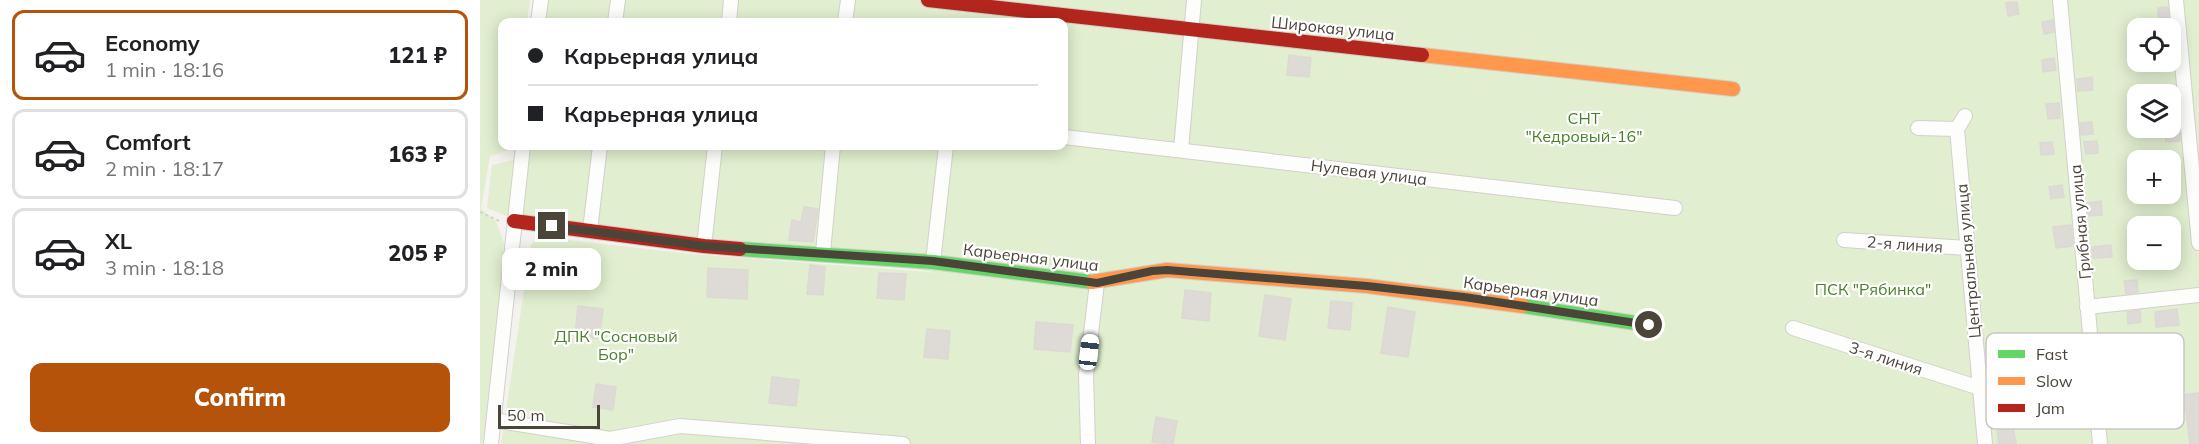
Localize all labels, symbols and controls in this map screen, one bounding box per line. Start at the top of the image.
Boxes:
street label: Широкая улица [1270,12,1396,44]
map controls [2127,18,2181,270]
button: locate [2127,18,2181,72]
icon: car [33,28,87,82]
text: Economy [105,29,200,57]
text: 121 ₽ [388,41,447,69]
text: Карьерная улица [564,42,758,70]
text: 1 min · 18:16 [105,57,224,82]
button: layers [2127,84,2181,138]
text: Карьерная улица [564,100,758,128]
park label: СНТ "Кедровый-16" [1525,108,1643,146]
icon: car [33,127,87,181]
text: Comfort [105,128,191,156]
text: 163 ₽ [388,140,447,168]
button: + [2127,150,2181,204]
street label: Нулевая улица [1310,155,1428,189]
text: 2 min · 18:17 [105,156,224,181]
street label: Грибная улица [2065,164,2095,280]
street label: Центральная улица [1951,183,1985,339]
route end [538,212,565,239]
button: − [2127,216,2181,270]
icon: car [33,226,87,280]
text: XL [105,227,132,255]
street label: 2-я линия [1866,231,1944,257]
text: 205 ₽ [388,239,447,267]
street label: Карьерная улица [962,239,1100,275]
callout: 2 min [502,247,602,289]
text: 3 min · 18:18 [105,255,224,280]
text: 2 min [525,256,578,281]
street label: Карьерная улица [1462,272,1600,310]
park label: ПСК "Рябинка" [1815,279,1931,299]
route start [1635,311,1662,338]
park label: ДПК "Сосновый Бор" [554,326,678,364]
car [1078,333,1100,371]
legend [1986,333,2184,429]
street label: 3-я линия [1847,337,1925,379]
text: Fast [2036,344,2068,364]
button: Confirm [30,363,450,432]
text: Slow [2036,371,2073,391]
text: Jam [2036,398,2065,418]
scale bar [498,402,600,430]
text: 50 m [507,405,544,425]

